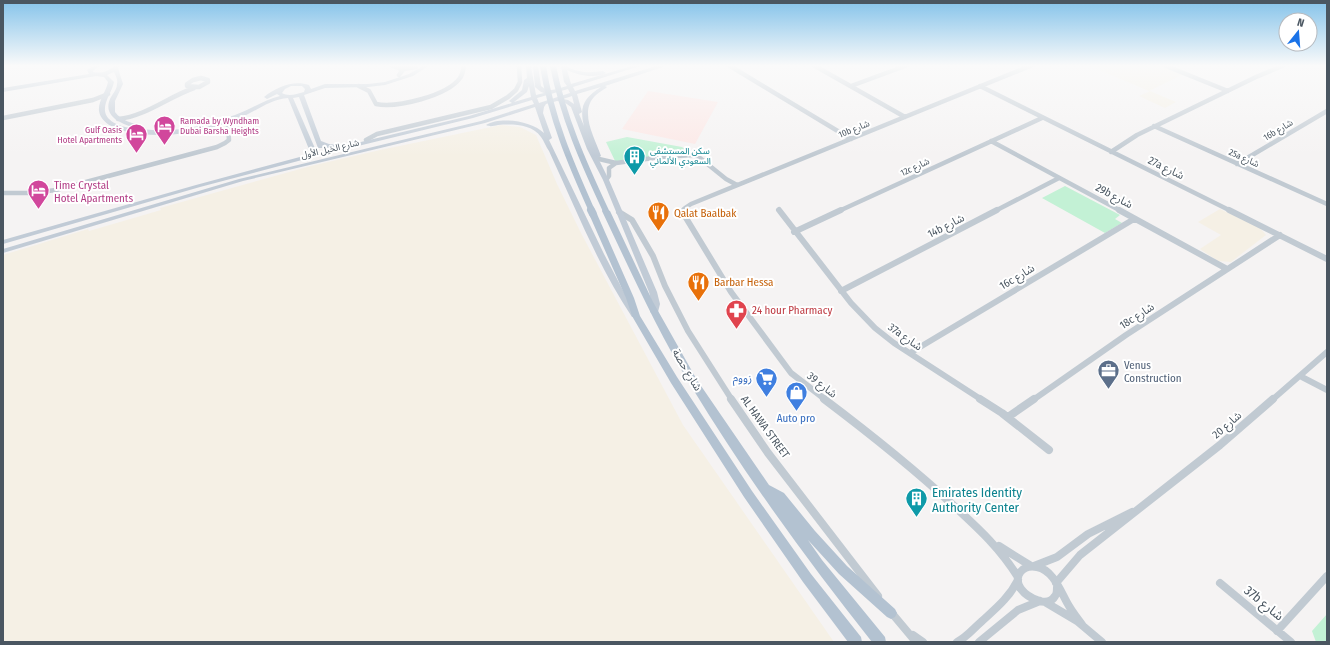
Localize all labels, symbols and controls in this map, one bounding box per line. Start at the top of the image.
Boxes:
north arrow [1278,12,1318,52]
text: N [1296,16,1306,30]
hotel icon: Ramada by Wyndham Dubai Barsha Heights [152,113,178,146]
place label: Ramada by Wyndham Dubai Barsha Heights [180,116,259,136]
street label: 16b شارع [1262,117,1296,144]
street label: 10b شارع [837,118,872,142]
hotel icon: Gulf Oasis Hotel Apartments [124,122,150,155]
place label: Gulf Oasis Hotel Apartments [57,125,122,145]
street label: شارع الخيل الأول [300,137,361,163]
building icon: سكن المستشفى السعودي الألماني [621,143,647,176]
place label: سكن المستشفى السعودي الألماني [650,146,711,168]
street label: 25a شارع [1226,147,1261,171]
street label: 27a شارع [1145,154,1186,183]
street label: 12c شارع [899,156,932,180]
hotel icon: Time Crystal Hotel Apartments [26,178,52,211]
place label: Time Crystal Hotel Apartments [54,179,133,205]
street label: 29b شارع [1093,181,1135,212]
restaurant icon: Qalat Baalbak [646,200,672,233]
place label: Qalat Baalbak [674,207,737,220]
street label: 14b شارع [925,211,967,242]
street label: 16c شارع [997,261,1038,293]
restaurant icon: Barbar Hessa [686,269,712,302]
place label: Barbar Hessa [714,276,774,289]
pharmacy icon: 24 hour Pharmacy [723,297,749,330]
street label: 18c شارع [1117,300,1158,333]
place label: 24 hour Pharmacy [752,304,832,317]
street label: 37a شارع [885,321,925,354]
street label: شارع حصة [669,347,705,394]
office icon: Venus Construction [1095,358,1121,391]
place label: Venus Construction [1124,359,1182,385]
supermarket icon: زووم [754,365,780,398]
street label: شارع 39 [804,369,840,402]
place label: زووم [733,372,752,386]
shop icon: Auto pro [783,379,809,412]
street label: AL HAWA STREET [738,393,793,461]
street label: شارع 20 [1210,408,1245,442]
place label: Auto pro [777,412,815,425]
place label: Emirates Identity Authority Center [932,485,1022,515]
building icon: Emirates Identity Authority Center [903,486,929,519]
street label: 37b شارع [1239,583,1287,626]

